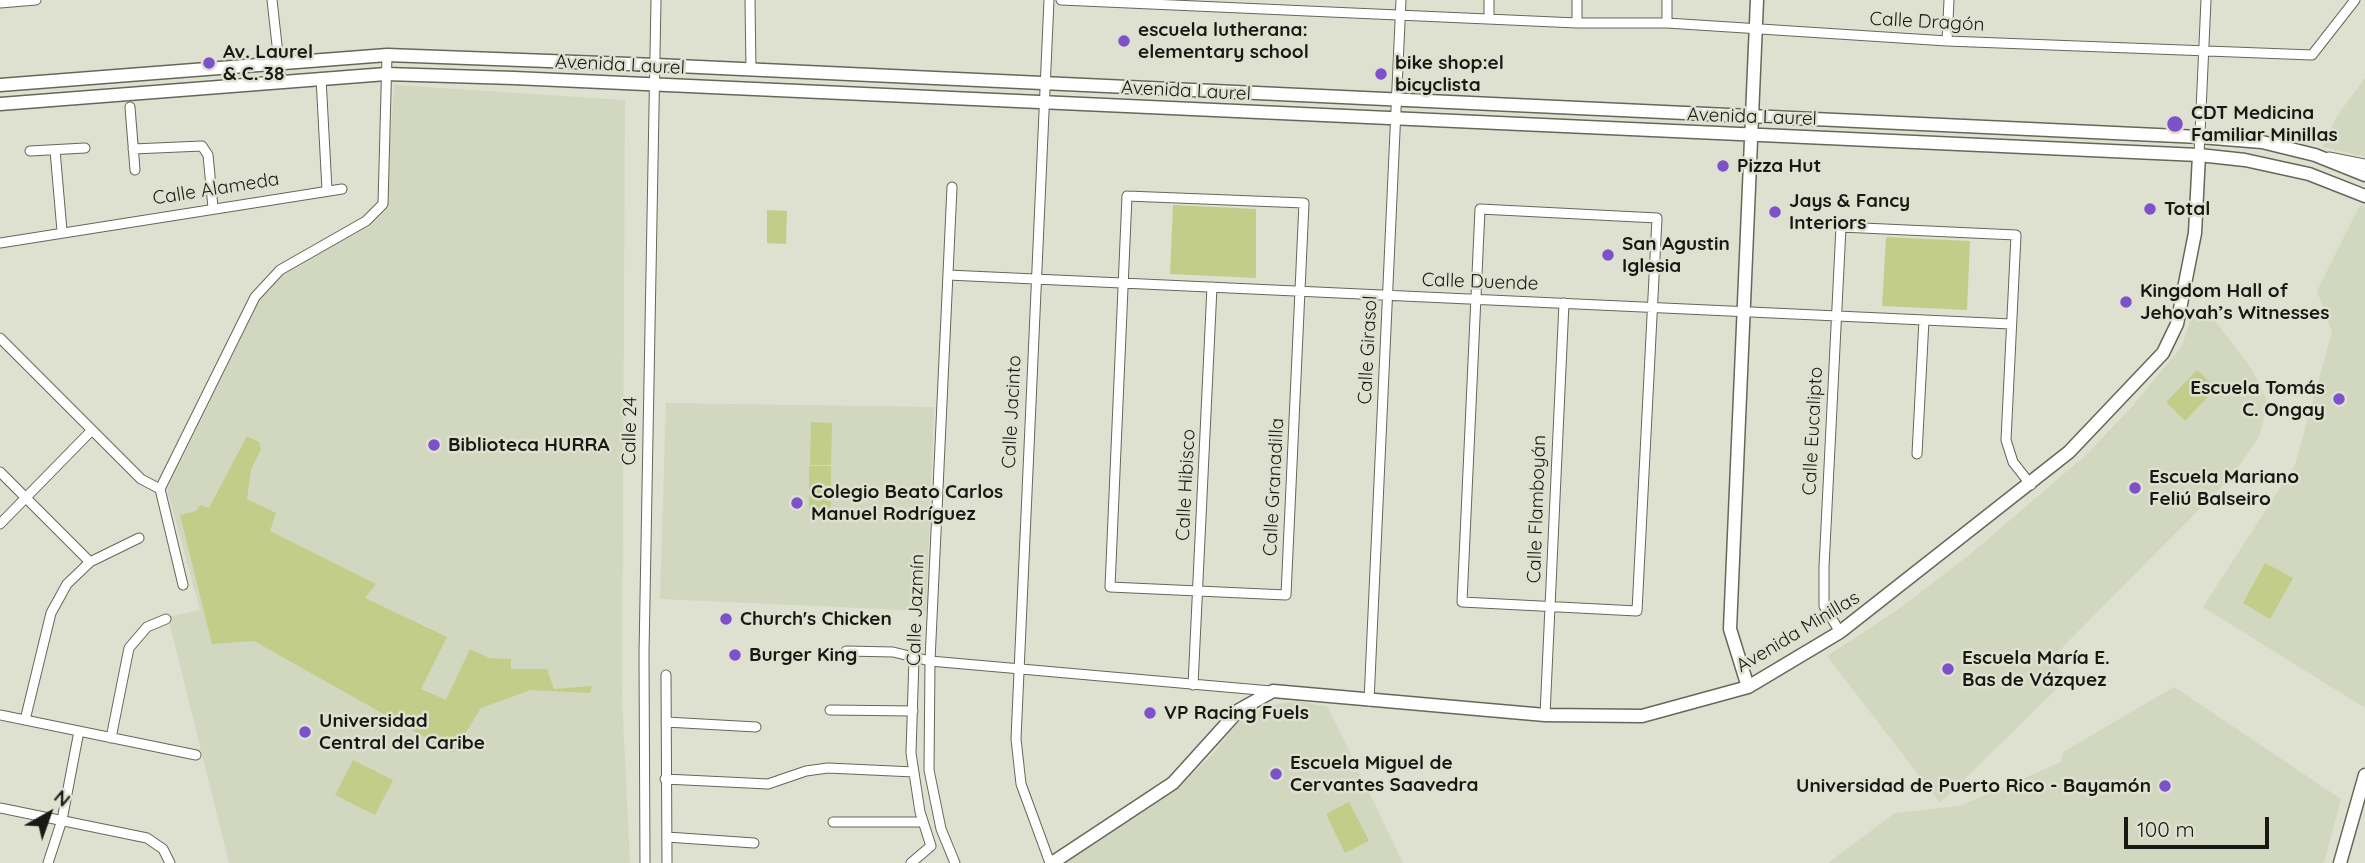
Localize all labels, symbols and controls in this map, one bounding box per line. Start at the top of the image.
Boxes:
street label: Calle Dragón [1869,8,1985,36]
place label: escuela lutherana: elementary school [1138,19,1309,63]
marker: escuela lutherana: elementary school [1116,33,1132,49]
place label: Av. Laurel & C. 38 [223,41,313,85]
street label: Avenida Laurel [555,50,685,80]
place label: bike shop:el bicyclista [1395,52,1504,96]
marker: Av. Laurel & C. 38 [201,55,217,71]
marker: bike shop:el bicyclista [1373,66,1389,82]
street label: Avenida Laurel [1121,76,1251,106]
place label: CDT Medicina Familiar Minillas [2191,102,2338,146]
street label: Avenida Laurel [1687,103,1817,131]
marker: CDT Medicina Familiar Minillas [2165,114,2185,134]
place label: Pizza Hut [1737,155,1821,177]
marker: Pizza Hut [1715,158,1731,174]
street label: Calle Alameda [151,168,281,210]
place label: Jays & Fancy Interiors [1789,190,1910,234]
place label: Total [2164,198,2210,220]
marker: Total [2142,201,2158,217]
marker: Jays & Fancy Interiors [1767,204,1783,220]
place label: San Agustin Iglesia [1622,233,1730,277]
marker: San Agustin Iglesia [1600,247,1616,263]
street label: Calle Duende [1421,269,1539,295]
place label: Kingdom Hall of Jehovah’s Witnesses [2140,280,2329,324]
marker: Kingdom Hall of Jehovah’s Witnesses [2118,294,2134,310]
street label: Calle Girasol [1354,295,1382,405]
street label: Calle Jacinto [998,355,1026,469]
street label: Calle Eucalipto [1798,366,1828,496]
place label: Escuela Tomás C. Ongay [2190,377,2325,421]
marker: Escuela Tomás C. Ongay [2331,391,2347,407]
street label: Calle 24 [618,396,642,466]
street label: Calle Granadilla [1259,417,1289,557]
street label: Calle Hibisco [1172,429,1200,541]
place label: Biblioteca HURRA [448,434,610,456]
street label: Calle Flamboyán [1523,434,1551,584]
marker: Biblioteca HURRA [426,437,442,453]
place label: Escuela Mariano Feliú Balseiro [2149,466,2299,510]
marker: Escuela Mariano Feliú Balseiro [2127,480,2143,496]
place label: Colegio Beato Carlos Manuel Rodríguez [811,481,1003,525]
marker: Colegio Beato Carlos Manuel Rodríguez [789,495,805,511]
street label: Calle Jazmín [903,554,929,666]
street label: Avenida Minillas [1732,586,1864,678]
place label: Church's Chicken [740,608,892,630]
marker: Church's Chicken [718,611,734,627]
place label: Burger King [749,644,857,666]
marker: Burger King [727,647,743,663]
place label: Escuela María E. Bas de Vázquez [1962,647,2110,691]
marker: Escuela María E. Bas de Vázquez [1940,661,1956,677]
place label: VP Racing Fuels [1164,702,1309,724]
marker: VP Racing Fuels [1142,705,1158,721]
place label: Universidad Central del Caribe [319,710,485,754]
marker: Universidad Central del Caribe [297,724,313,740]
place label: Escuela Miguel de Cervantes Saavedra [1290,752,1478,796]
marker: Escuela Miguel de Cervantes Saavedra [1268,766,1284,782]
place label: Universidad de Puerto Rico - Bayamón [1796,775,2151,797]
marker: Universidad de Puerto Rico - Bayamón [2157,778,2173,794]
north arrow [14,779,84,849]
text: N [49,784,76,812]
scale bar [2127,804,2272,848]
text: 100 m [2137,816,2195,842]

